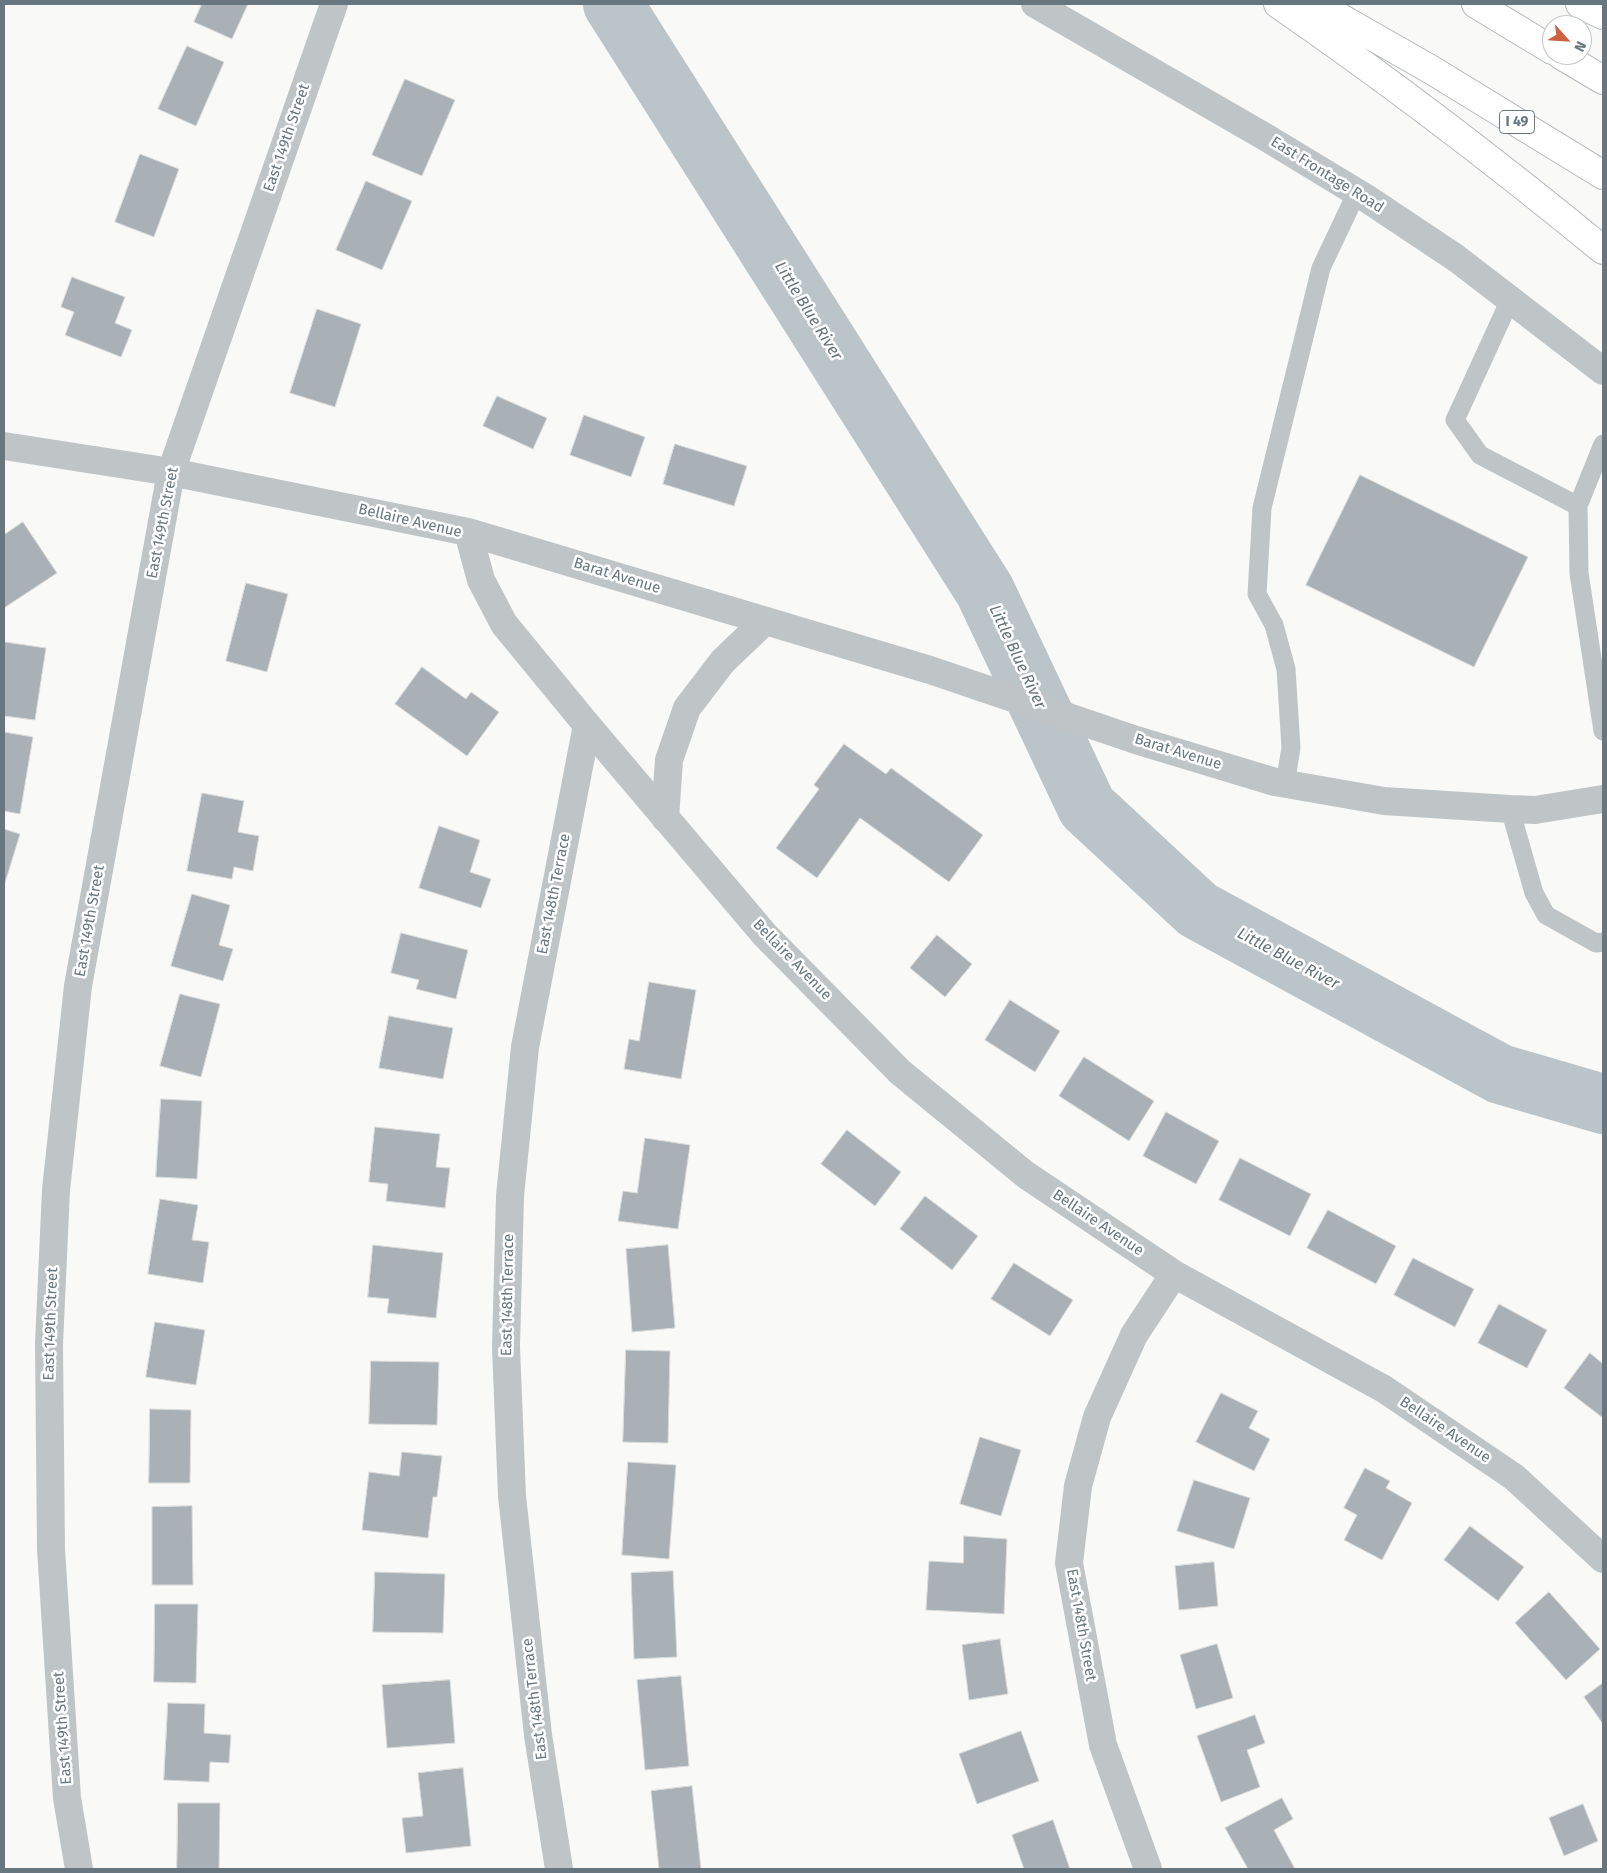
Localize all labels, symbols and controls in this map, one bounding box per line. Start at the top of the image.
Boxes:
north arrow [1542,15,1592,65]
text: N [1570,38,1590,54]
street label: East 149th Street [260,82,314,194]
road number: I 49 [1500,110,1534,134]
street label: East Frontage Road [1267,133,1387,217]
water label: Little Blue River [770,258,846,364]
street label: East 149th Street [143,466,183,580]
street label: Bellaire Avenue [356,500,464,542]
street label: Barat Avenue [571,554,663,598]
water label: Little Blue River [985,602,1049,712]
street label: Barat Avenue [1132,730,1224,774]
street label: East 148th Terrace [533,832,575,956]
street label: East 149th Street [71,864,109,978]
street label: Bellaire Avenue [749,916,835,1004]
water label: Little Blue River [1234,924,1342,994]
street label: Bellaire Avenue [1049,1186,1147,1260]
street label: East 148th Terrace [498,1234,518,1356]
street label: East 149th Street [40,1267,62,1381]
street label: Bellaire Avenue [1396,1393,1494,1467]
street label: East 148th Street [1062,1567,1100,1683]
street label: East 148th Terrace [519,1637,551,1761]
street label: East 149th Street [50,1671,76,1785]

